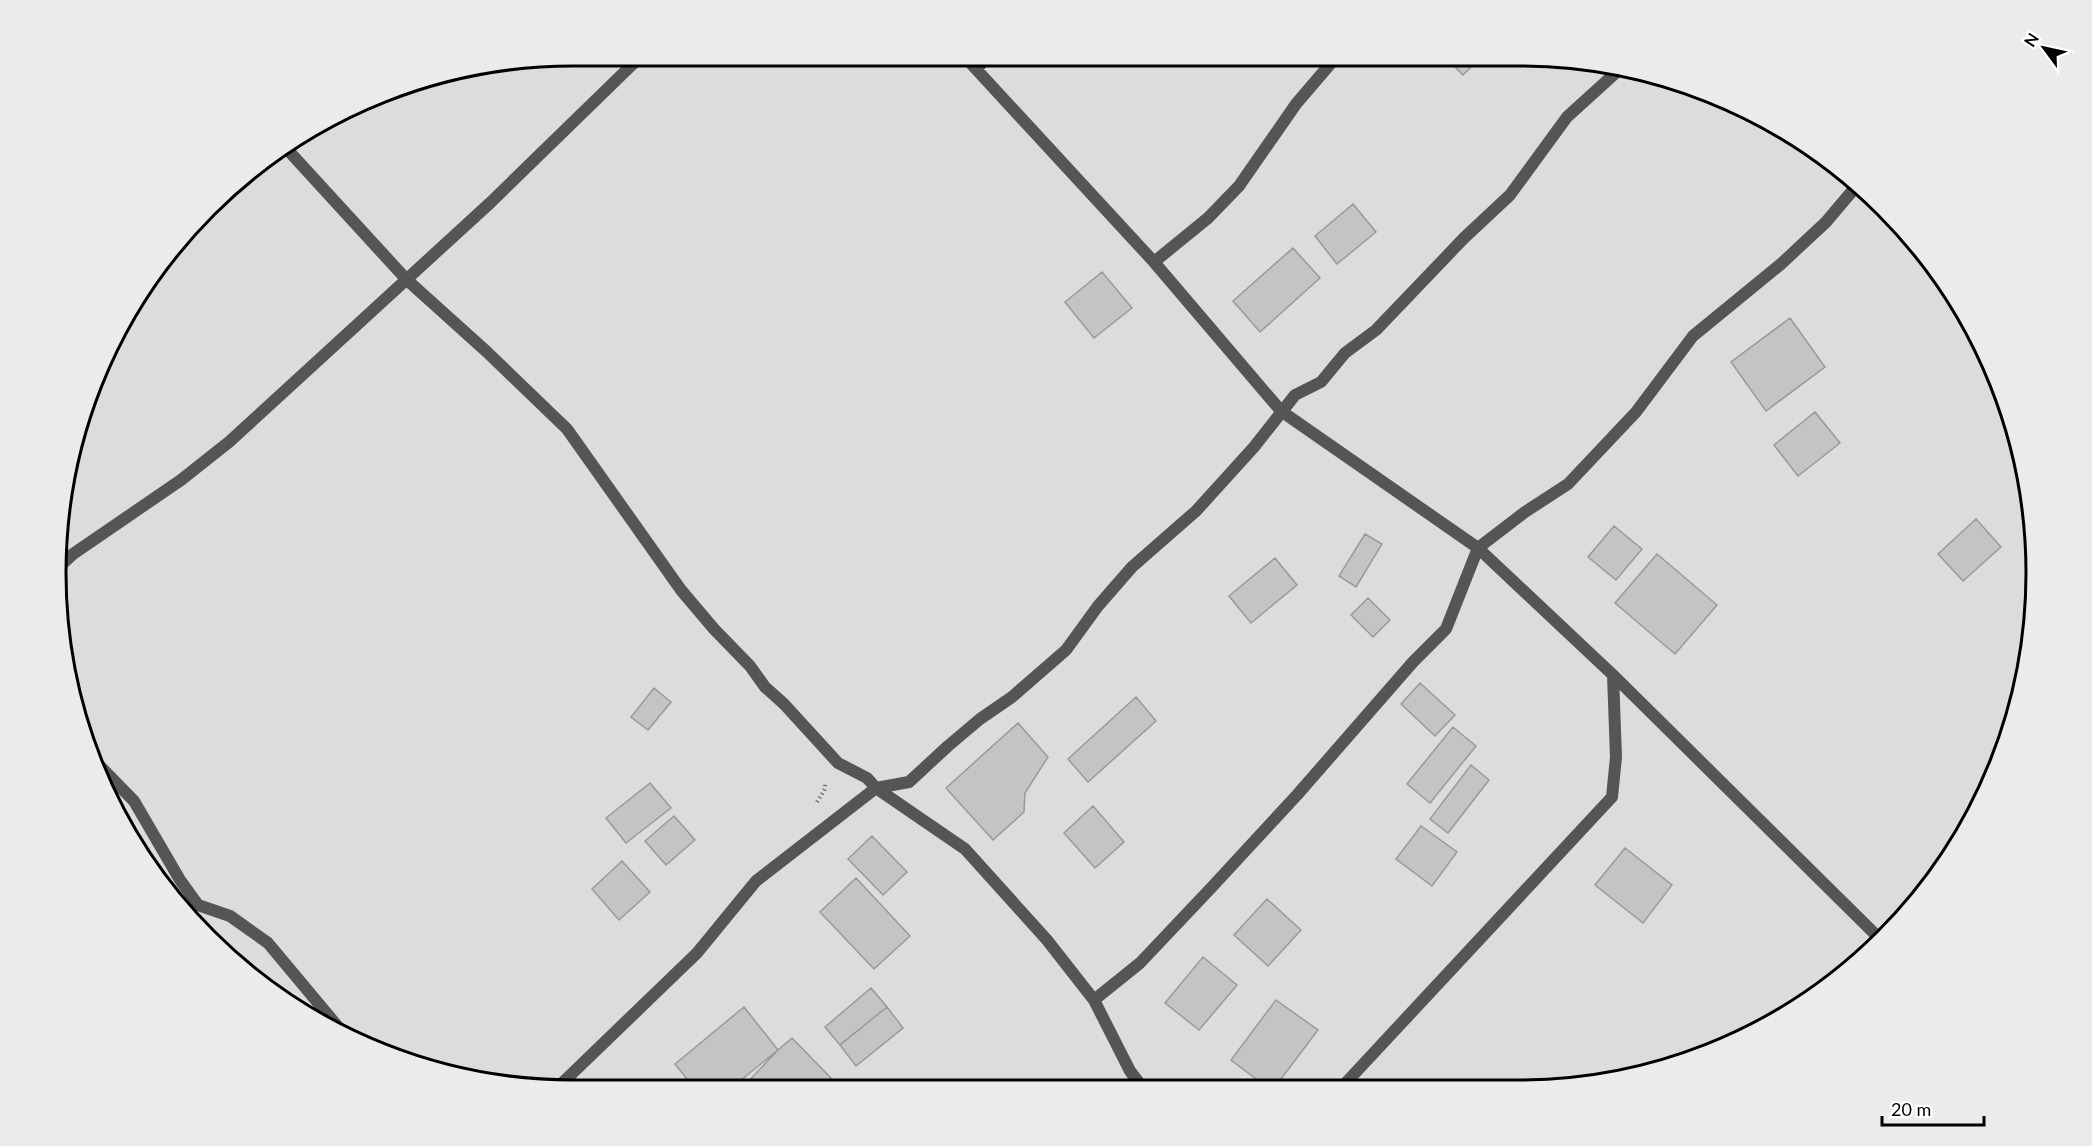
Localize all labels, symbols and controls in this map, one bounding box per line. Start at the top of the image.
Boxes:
north arrow [2014,18,2074,78]
text: N [2020,29,2042,50]
scale bar [1882,1089,1984,1127]
text: 20 m [1891,1098,1931,1120]

